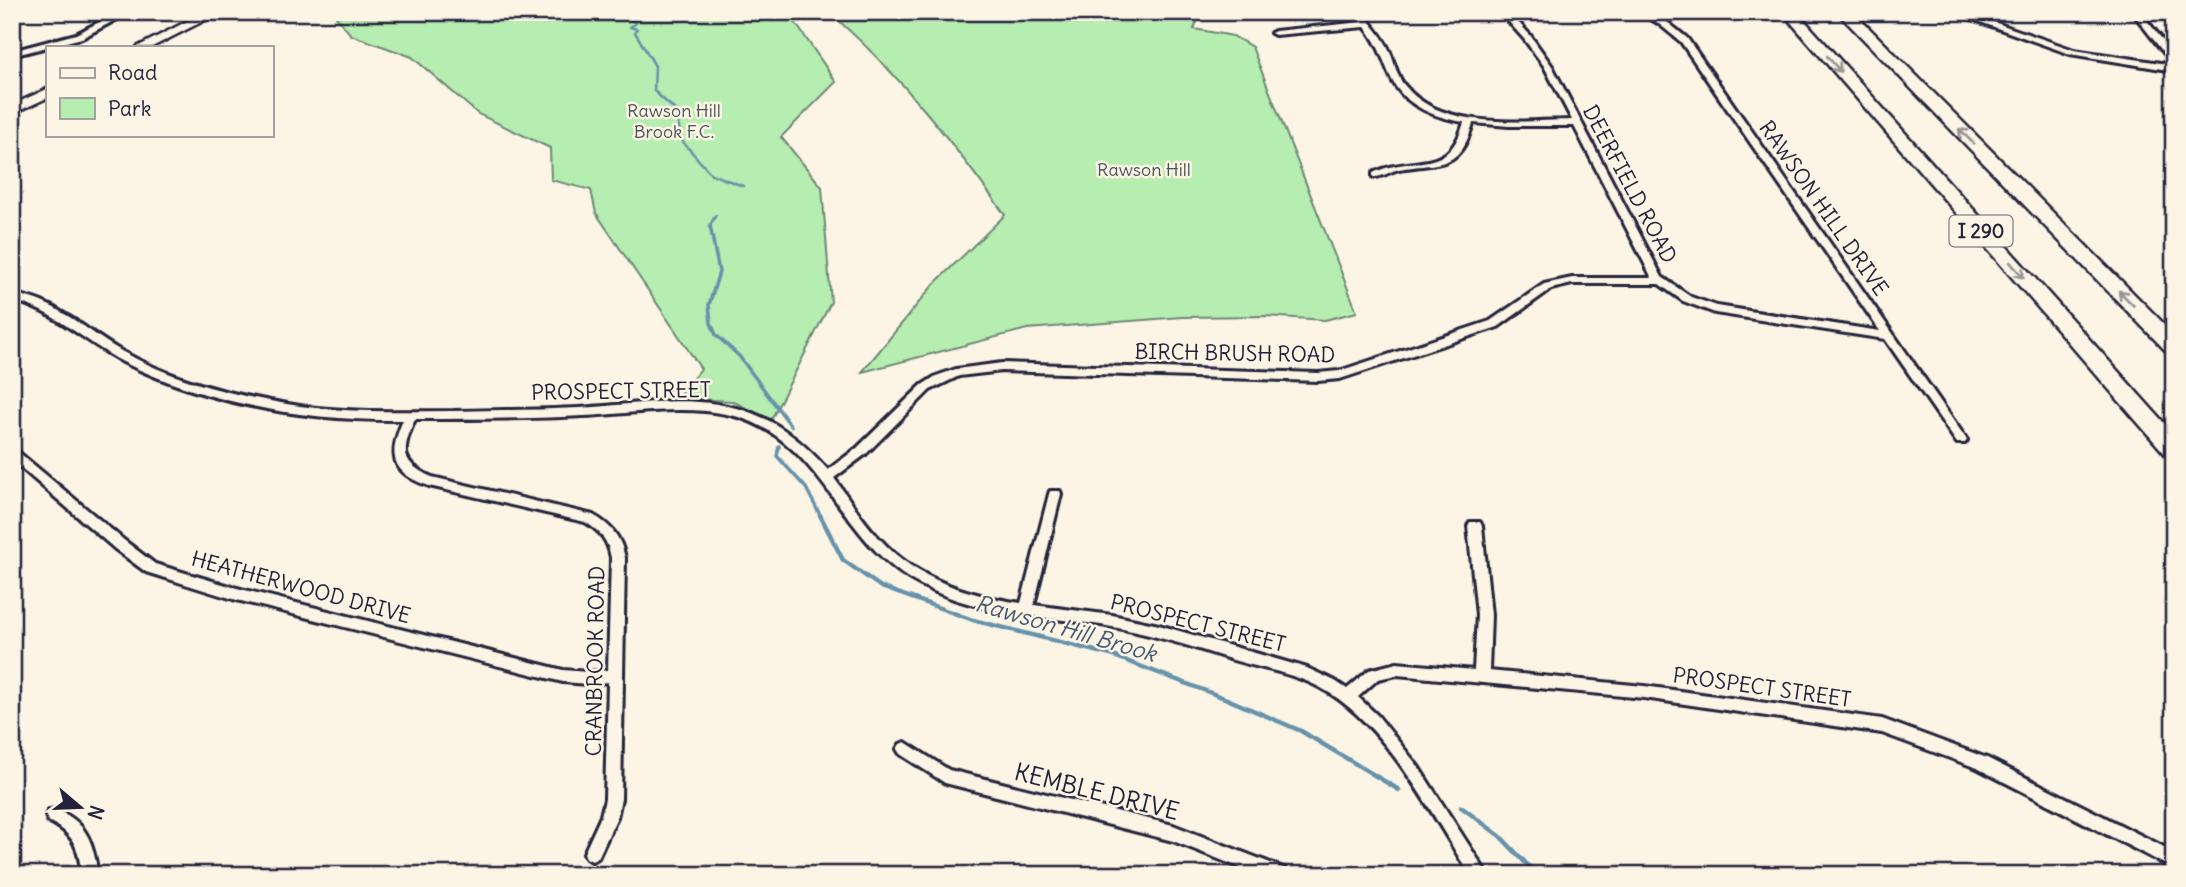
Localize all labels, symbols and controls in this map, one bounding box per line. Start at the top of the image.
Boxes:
legend [46,46,273,136]
one-way arrow [1826,54,1842,72]
text: Road [108,59,157,86]
text: Park [108,95,151,122]
park label: Rawson Hill Brook F.C. [627,99,721,143]
street label: DEERFIELD ROAD [1577,100,1683,268]
street label: RAWSON HILL DRIVE [1753,115,1895,301]
one-way arrow [1958,128,1975,145]
park label: Rawson Hill [1097,158,1191,181]
road number: I 290 [1950,216,2012,246]
one-way arrow [2009,261,2025,279]
one-way arrow [2118,290,2135,307]
street label: BIRCH BRUSH ROAD [1134,338,1336,368]
street label: PROSPECT STREET [531,376,711,406]
street label: HEATHERWOOD DRIVE [188,545,414,629]
street label: CRANBROOK ROAD [580,566,610,756]
water label: Rawson Hill Brook [972,588,1161,668]
street label: PROSPECT STREET [1107,588,1289,658]
street label: PROSPECT STREET [1671,661,1853,713]
street label: KEMBLE DRIVE [1012,756,1182,826]
north arrow [46,772,116,842]
text: N [83,802,110,823]

